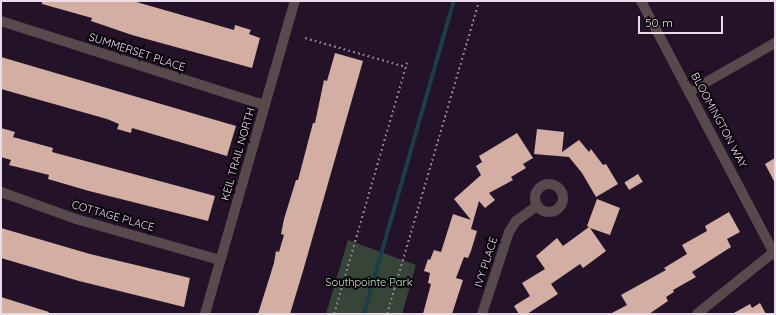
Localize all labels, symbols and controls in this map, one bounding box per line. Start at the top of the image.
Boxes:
scale bar [640,8,725,34]
text: 50 m [645,15,673,30]
street label: SUMMERSET PLACE [87,30,187,74]
street label: BLOOMINGTON WAY [688,70,750,170]
street label: KEIL TRAIL NORTH [218,106,258,202]
street label: COTTAGE PLACE [70,198,156,234]
street label: IVY PLACE [472,235,500,289]
park label: Southpointe Park [325,275,413,289]

